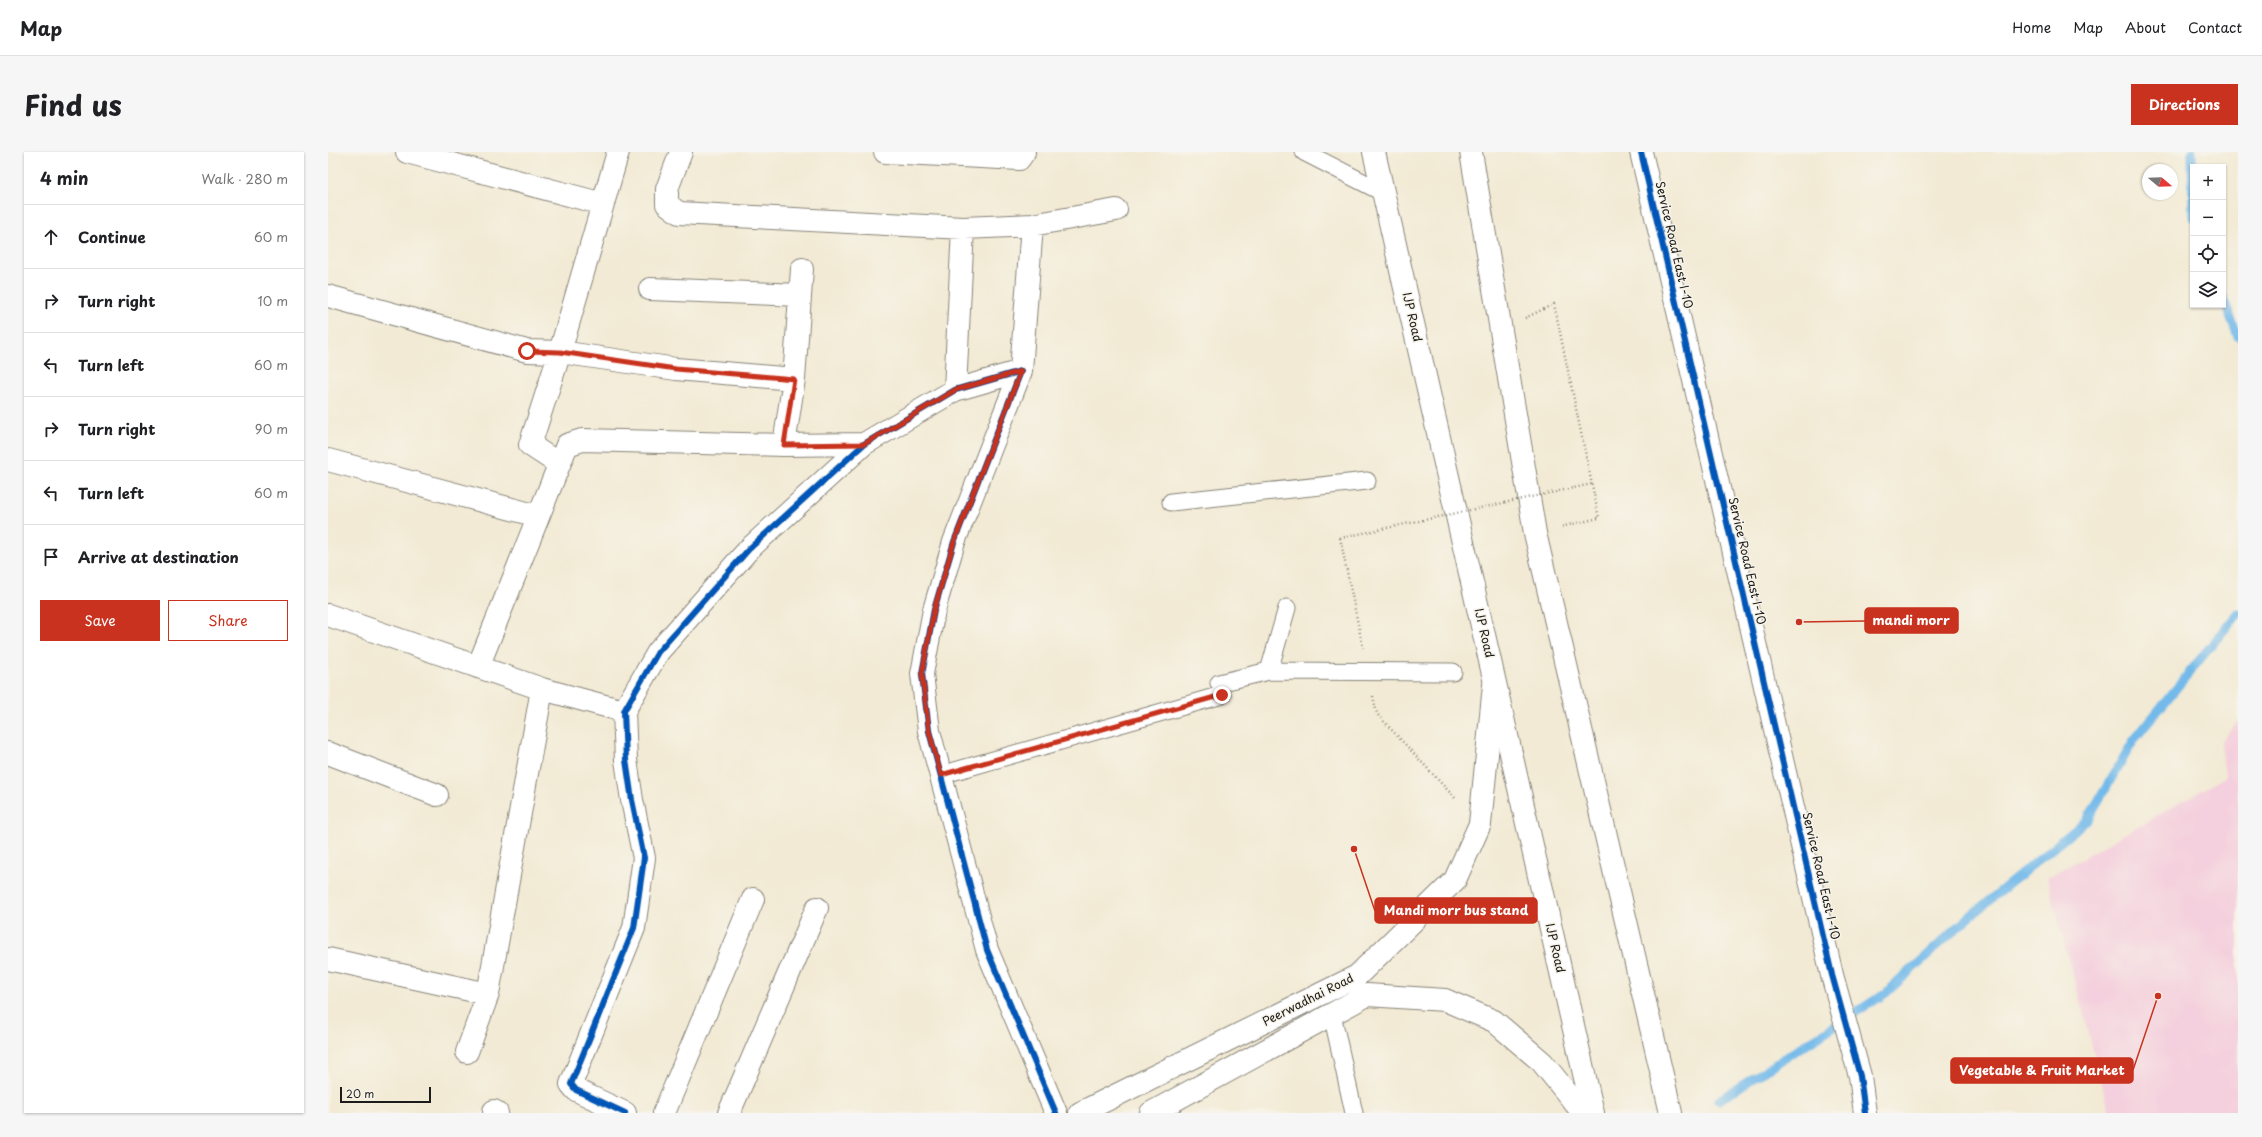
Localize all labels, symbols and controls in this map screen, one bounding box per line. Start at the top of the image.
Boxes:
text: Map [20,14,62,42]
text: Home [2012,17,2051,38]
text: Map [2073,17,2103,38]
text: About [2125,17,2166,38]
text: Contact [2188,17,2242,38]
text: Find us [24,83,122,126]
button: Directions [2131,84,2238,125]
north arrow [2142,164,2178,200]
map controls [2190,164,2226,308]
button: + [2190,164,2226,200]
text: 4 min [40,165,88,191]
text: Walk · 280 m [201,169,288,188]
street label: Service Road East I-10 [1652,179,1698,310]
button: − [2190,200,2226,236]
text: Continue [78,225,146,248]
icon: ahead [40,226,62,248]
text: 60 m [254,227,288,246]
button: locate [2190,236,2226,272]
button: layers [2190,272,2226,308]
text: Turn right [78,289,155,312]
icon: right [40,290,62,312]
street label: IJP Road [1398,290,1427,344]
text: 10 m [258,291,288,310]
route start [518,342,536,360]
text: Turn left [78,353,144,376]
icon: left [40,354,62,376]
text: 60 m [254,355,288,374]
text: Turn right [78,417,155,440]
icon: right [40,418,62,440]
text: 90 m [255,419,288,438]
text: Turn left [78,481,144,504]
icon: left [40,482,62,504]
text: 60 m [254,483,288,502]
street label: Service Road East I-10 [1725,495,1771,626]
text: Arrive at destination [78,545,239,568]
icon: arrive [40,546,62,568]
button: Save [40,600,160,641]
button: Share [168,600,288,641]
street label: IJP Road [1470,606,1499,660]
callout: mandi morr [1865,608,1958,633]
text: mandi morr [1872,610,1950,629]
route end [1213,686,1231,704]
street label: Service Road East I-10 [1799,810,1845,941]
callout: Mandi morr bus stand [1375,898,1537,923]
text: Mandi morr bus stand [1384,900,1529,919]
street label: IJP Road [1541,921,1570,975]
street label: Peerwadhai Road [1259,968,1356,1030]
callout: Vegetable & Fruit Market [1951,1058,2133,1083]
text: Vegetable & Fruit Market [1959,1060,2125,1079]
scale bar [340,1085,431,1104]
text: 20 m [346,1085,374,1102]

